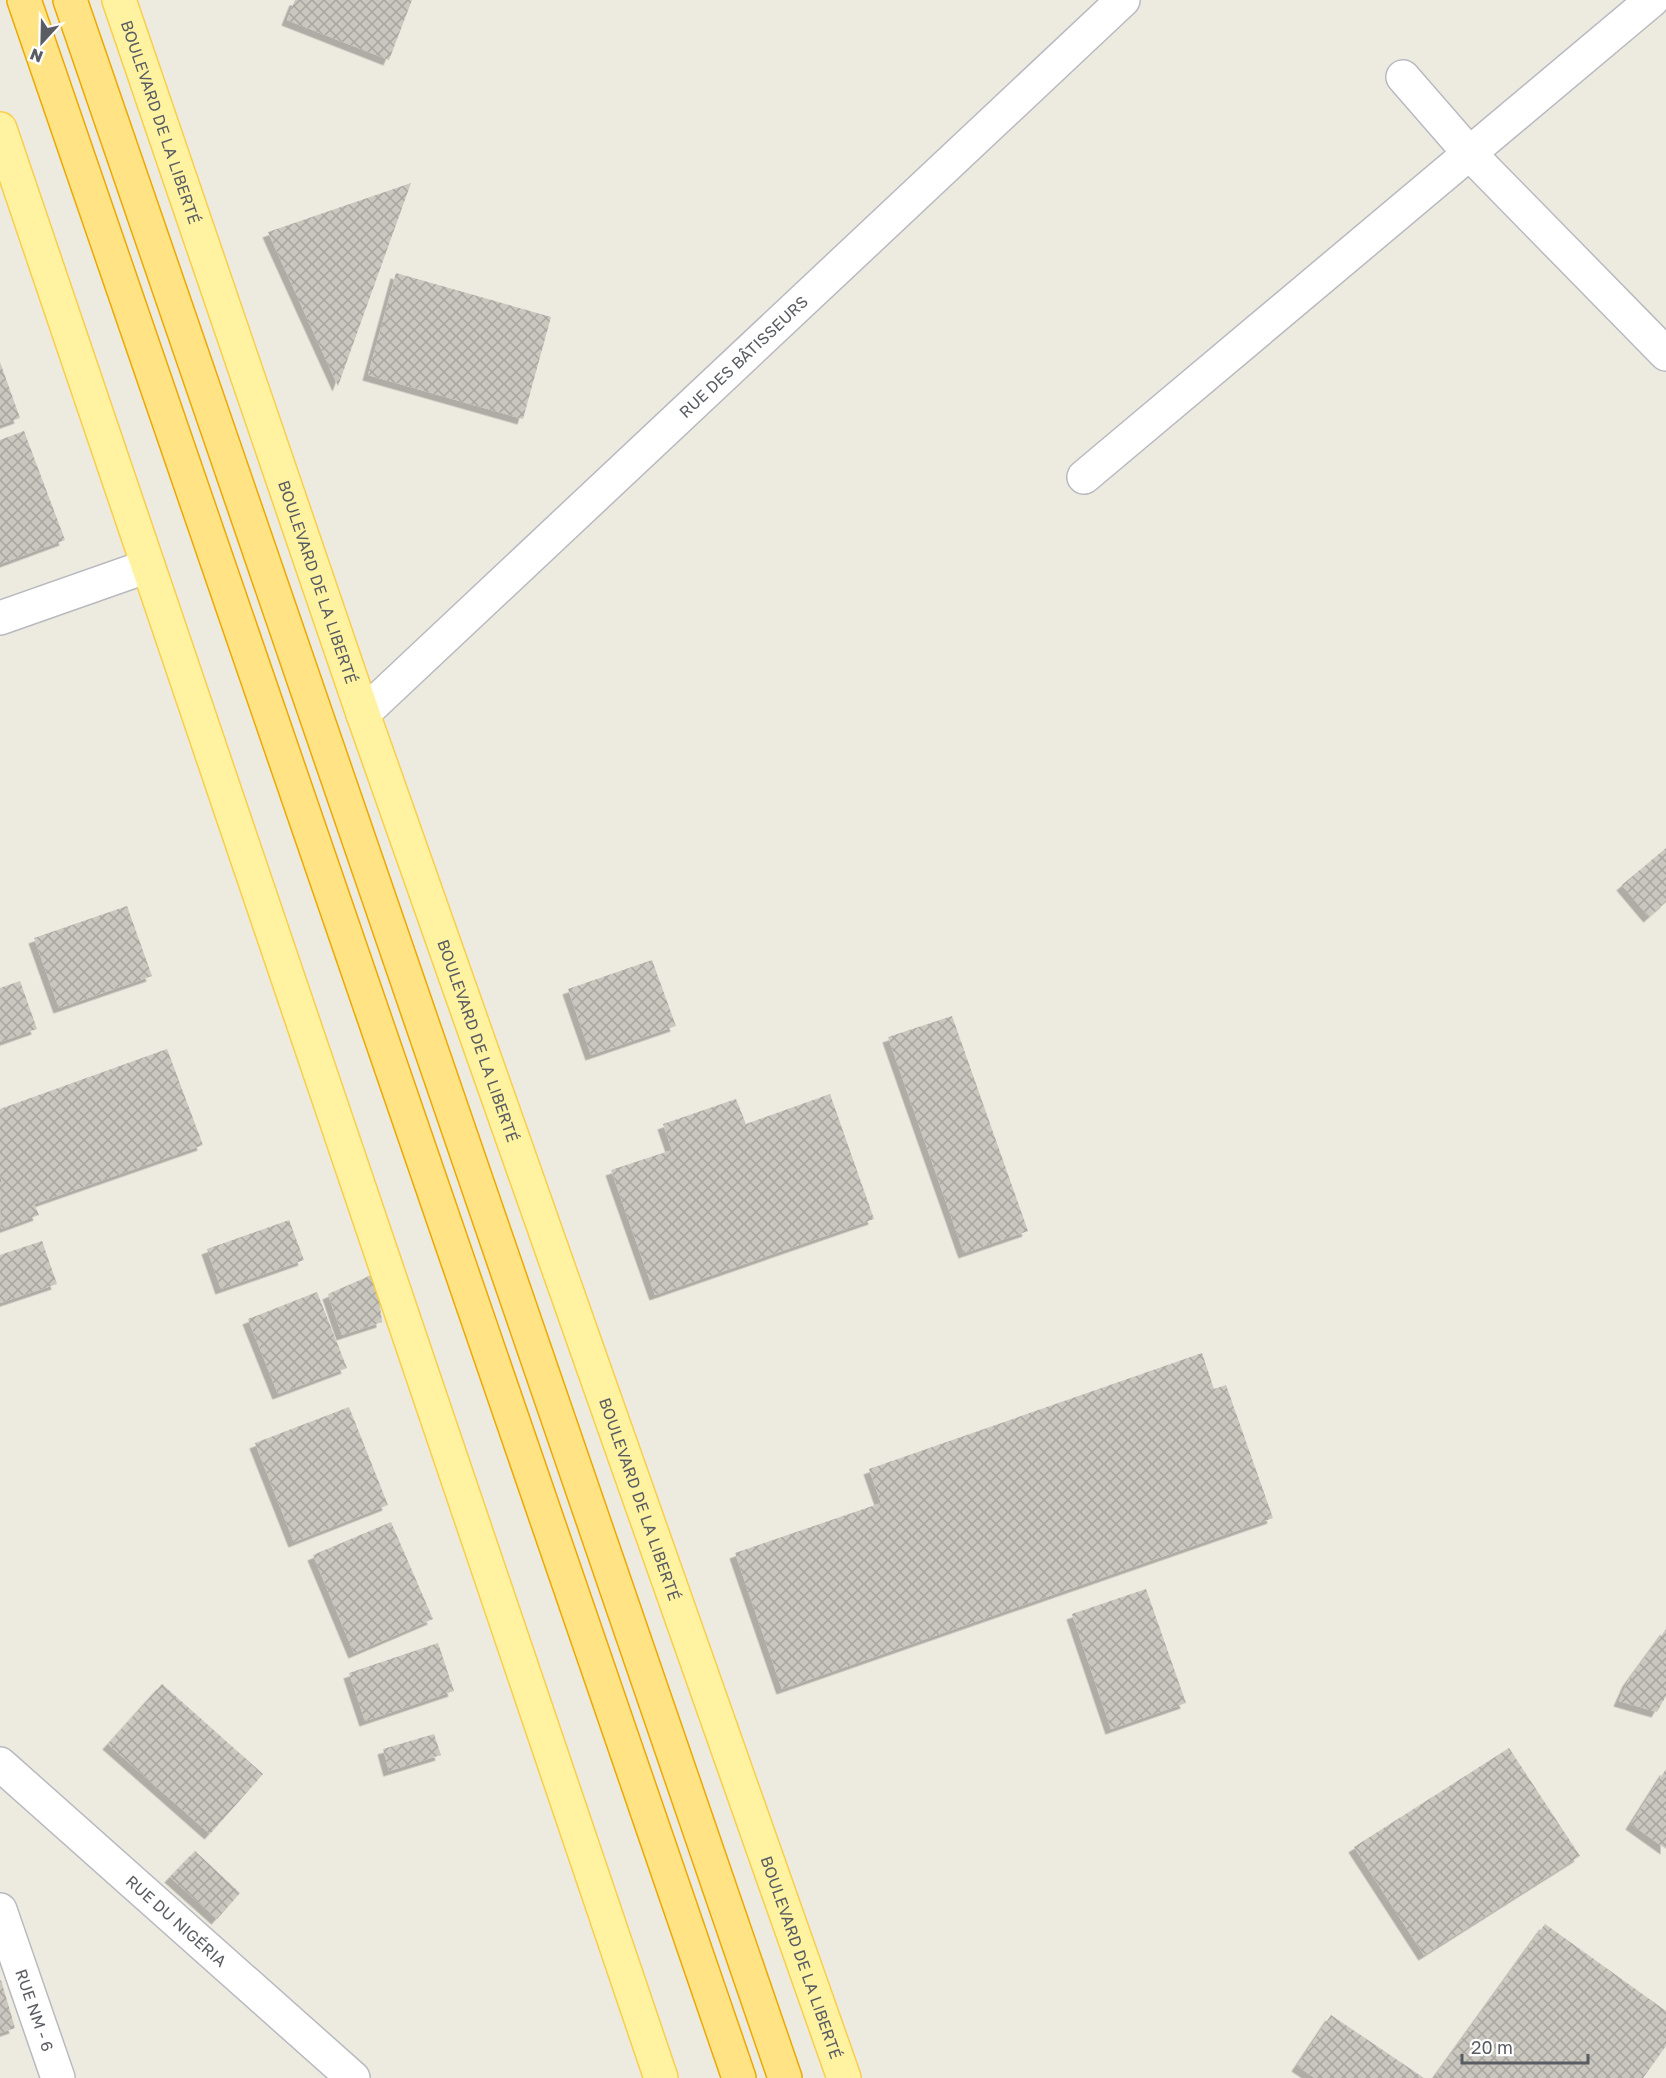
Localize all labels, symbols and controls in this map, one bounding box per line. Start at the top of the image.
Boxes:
north arrow [12,12,72,72]
street label: BOULEVARD DE LA LIBERTÉ [117,18,205,226]
text: N [27,44,46,67]
street label: RUE DES BÂTISSEURS [675,291,812,422]
street label: BOULEVARD DE LA LIBERTÉ [274,478,362,686]
street label: BOULEVARD DE LA LIBERTÉ [433,937,523,1145]
street label: BOULEVARD DE LA LIBERTÉ [595,1395,685,1603]
street label: BOULEVARD DE LA LIBERTÉ [756,1853,846,2062]
street label: RUE DU NIGÉRIA [122,1871,231,1971]
street label: RUE NM - 6 [11,1966,58,2054]
scale bar [1462,2027,1588,2065]
text: 20 m [1471,2036,1513,2058]

